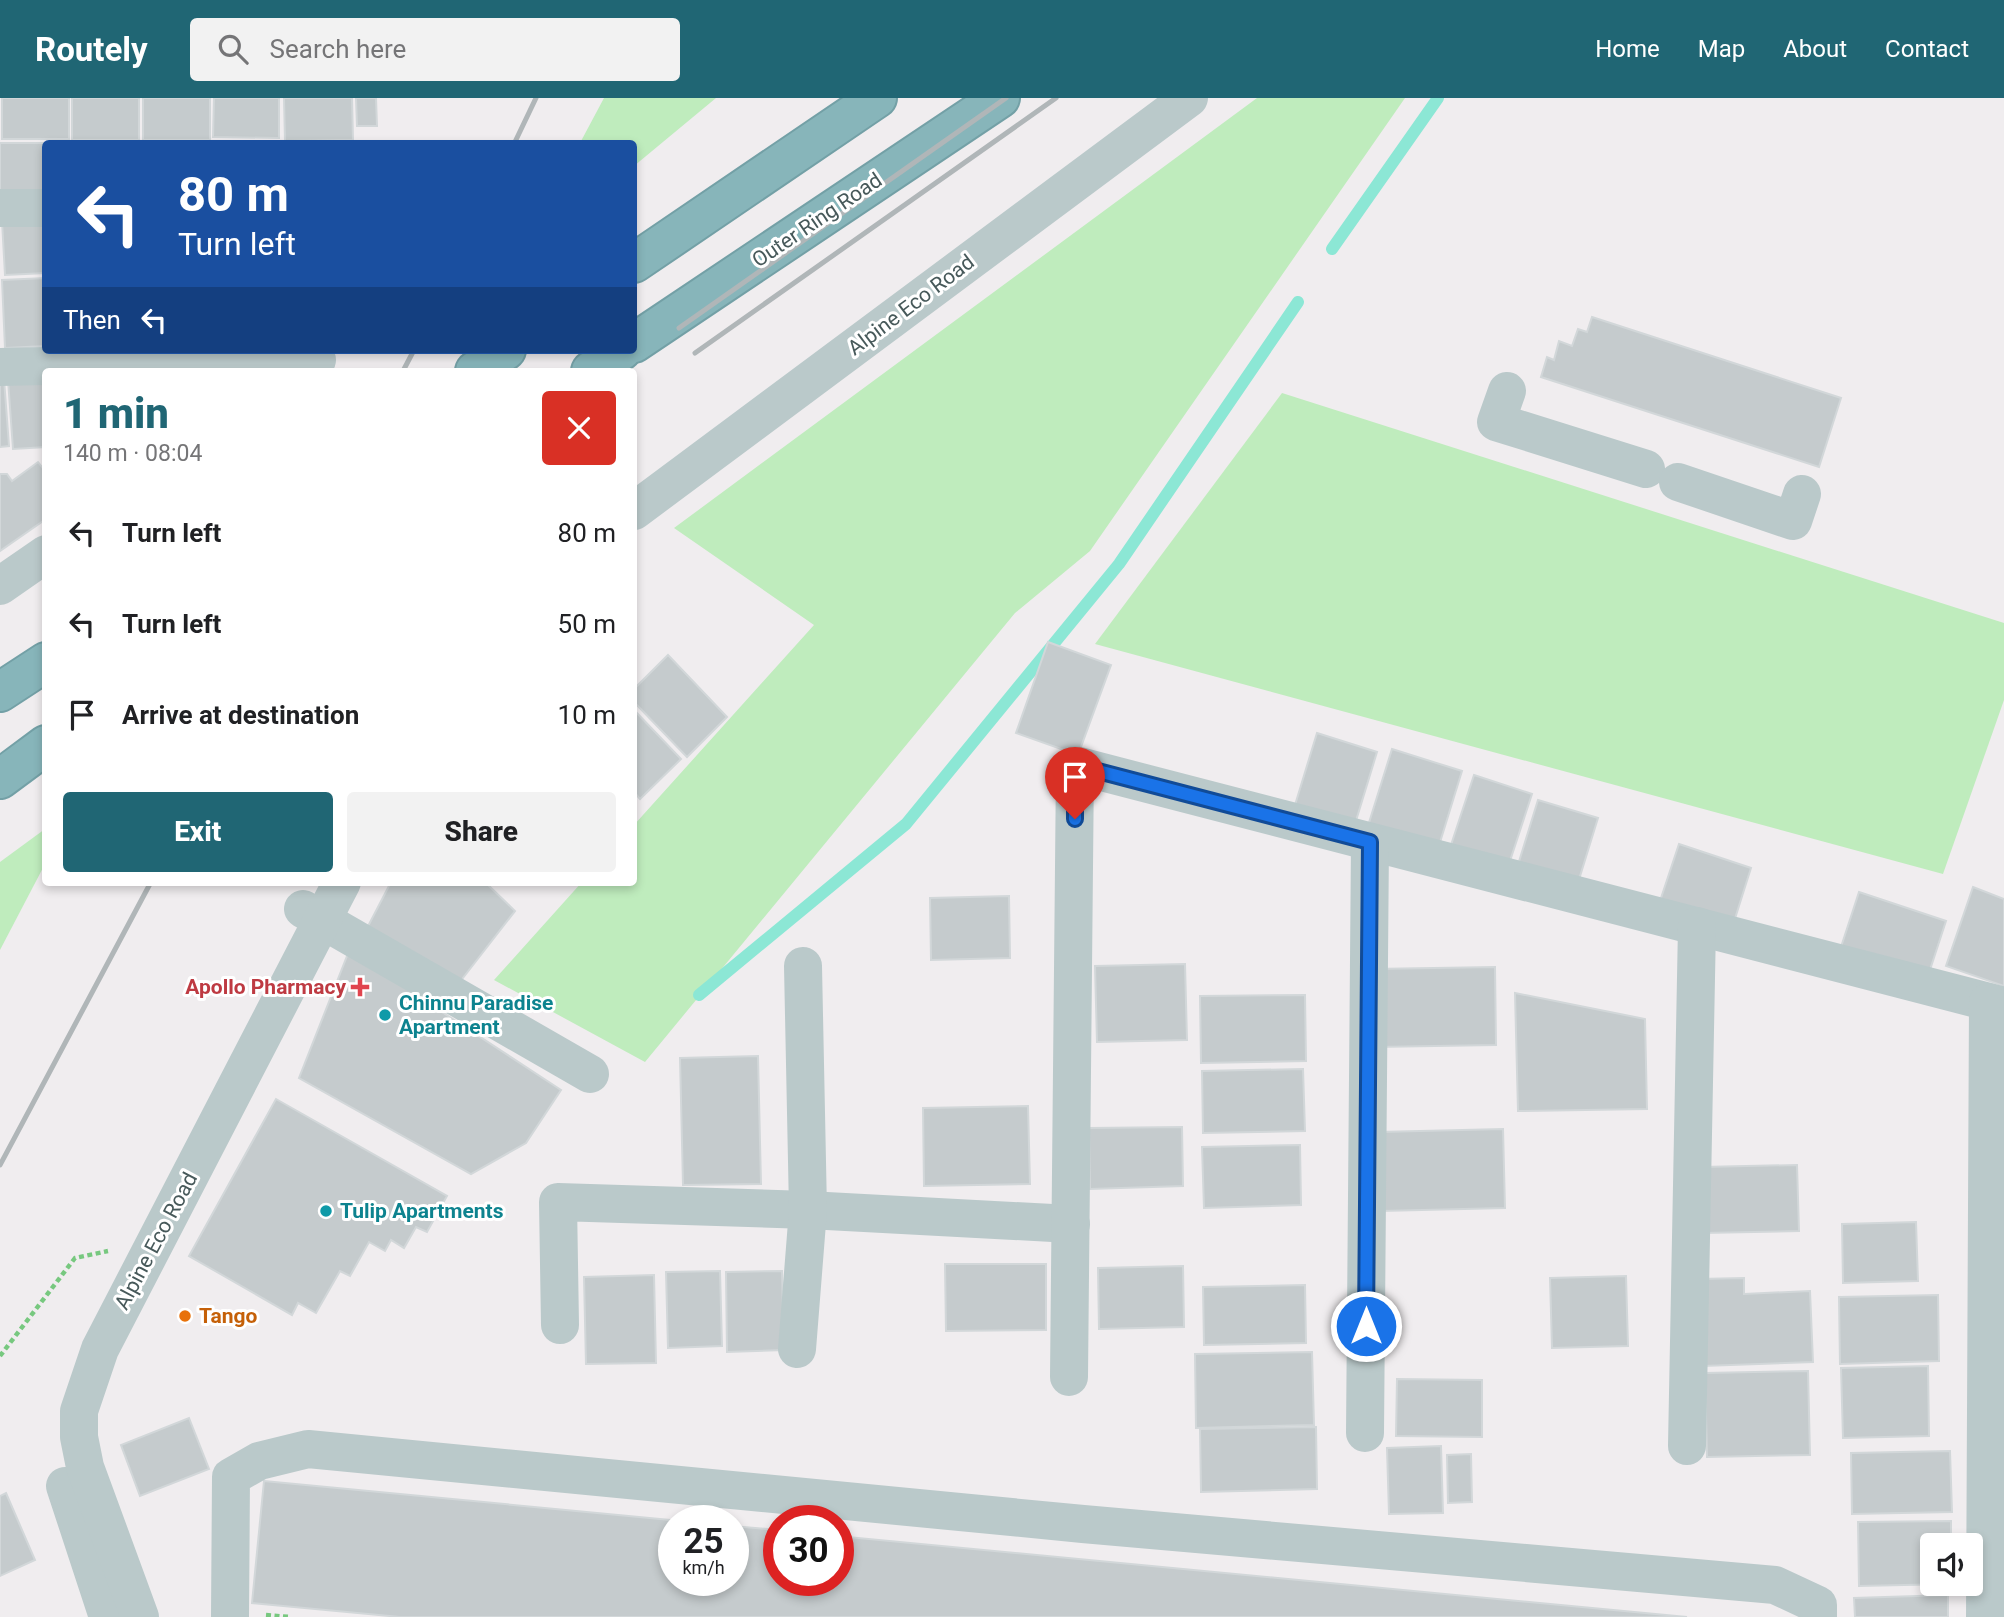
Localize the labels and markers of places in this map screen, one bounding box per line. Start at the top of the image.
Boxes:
pin [1045,747,1105,819]
place label: Apollo Pharmacy [185,975,346,999]
marker: Apollo Pharmacy [352,979,368,995]
place label: Chinnu Paradise Apartment [399,991,553,1039]
marker: Chinnu Paradise Apartment [377,1007,393,1023]
place label: Tulip Apartments [340,1199,504,1223]
marker: Tulip Apartments [318,1203,334,1219]
place label: Tango [199,1304,257,1328]
marker: Tango [177,1308,193,1324]

